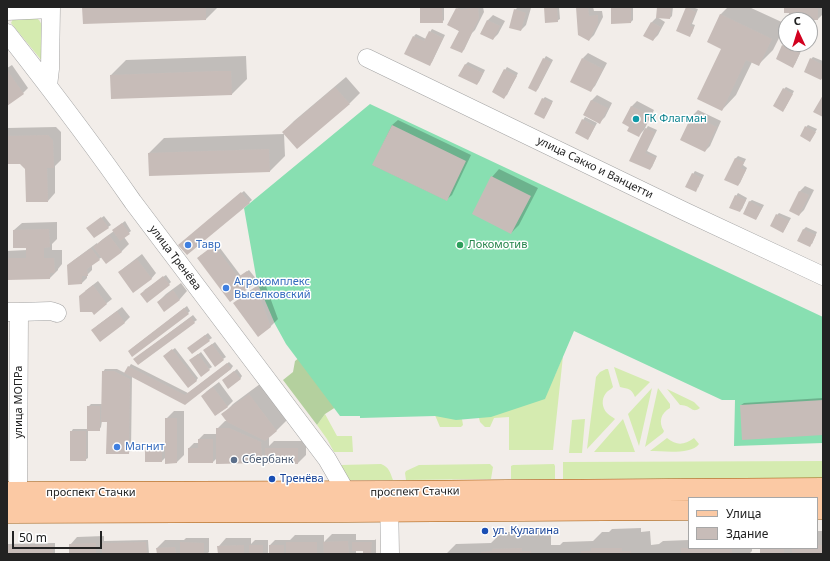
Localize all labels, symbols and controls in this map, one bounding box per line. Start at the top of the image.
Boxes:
north arrow [778,12,818,52]
text: С [793,13,801,28]
place label: ГК Флагман [644,112,707,126]
marker: ГК Флагман [631,114,641,124]
street label: улица Сакко и Ванцетти [535,134,655,202]
street label: улица Тренёва [146,223,204,293]
place label: Тавр [196,238,221,252]
place label: Локомотив [468,238,527,252]
marker: Тавр [183,240,193,250]
marker: Локомотив [455,240,465,250]
place label: Агрокомплекс Выселковский [234,275,311,301]
marker: Агрокомплекс Выселковский [221,283,231,293]
street label: улица МОПРа [12,366,26,438]
place label: Магнит [125,440,165,454]
marker: Магнит [112,442,122,452]
place label: Сбербанк [242,453,294,467]
marker: Сбербанк [229,455,239,465]
place label: Тренёва [280,472,324,486]
marker: Тренёва [267,474,277,484]
street label: проспект Стачки [370,485,460,499]
street label: проспект Стачки [46,486,136,500]
legend [688,497,818,549]
text: Улица [726,505,761,522]
scale bar [14,523,104,549]
place label: ул. Кулагина [493,524,559,538]
text: Здание [726,525,768,542]
marker: ул. Кулагина [480,526,490,536]
text: 50 m [19,529,47,546]

